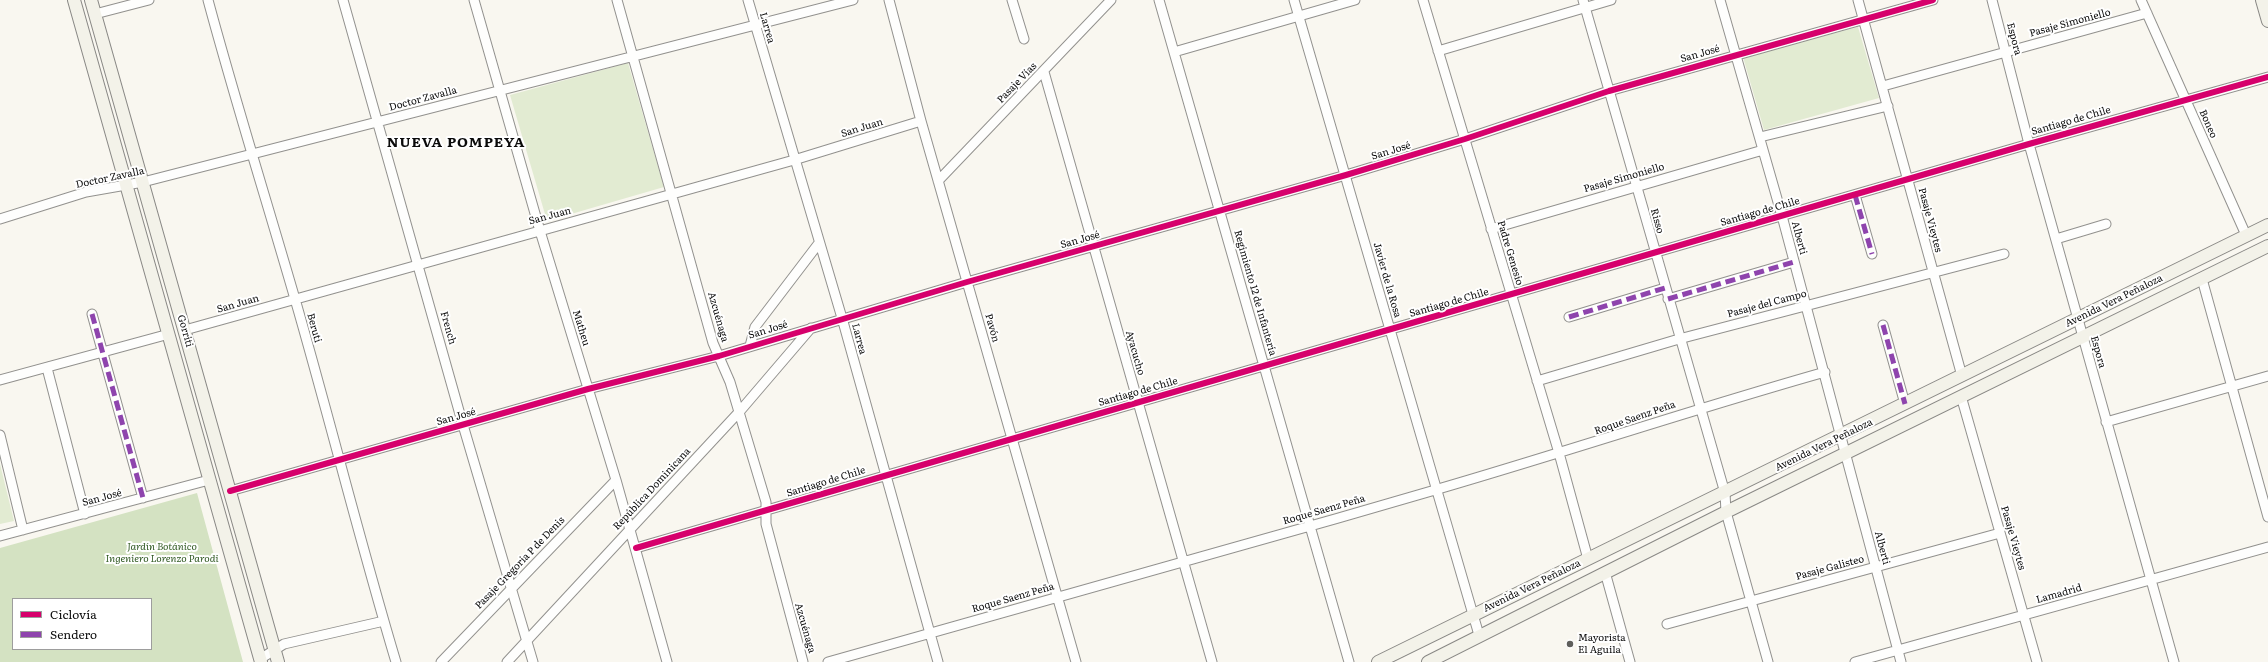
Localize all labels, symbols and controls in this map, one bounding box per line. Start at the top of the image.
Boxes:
street label: Pasaje Simoniello [2028,6,2112,40]
street label: Larrea [757,11,777,45]
street label: Espora [2004,22,2024,56]
street label: San José [1679,43,1721,65]
street label: Pasaje Vías [995,60,1039,106]
street label: Doctor Zavalla [388,84,458,114]
street label: Santiago de Chile [2030,104,2112,138]
street label: Boneo [2196,108,2220,140]
street label: San Juan [840,116,884,140]
district label: NUEVA POMPEYA [387,135,525,151]
street label: San José [1370,139,1412,163]
street label: Pasaje Simoniello [1582,161,1666,195]
street label: Doctor Zavalla [75,165,145,191]
street label: Pasaje Vieytes [1916,186,1944,254]
street label: Santiago de Chile [1719,195,1801,229]
street label: San Juan [528,205,572,227]
street label: Risso [1648,207,1666,235]
street label: Padre Genesio [1494,219,1526,287]
street label: Alberti [1789,220,1809,256]
street label: San José [1059,229,1101,251]
street label: Regimiento 12 de Infantería [1231,229,1279,357]
street label: Javier de la Rosa [1371,241,1403,319]
street label: Avenida Vera Peñaloza [2063,272,2165,330]
street label: Santiago de Chile [1408,286,1490,320]
street label: Pasaje del Campo [1726,288,1808,320]
street label: Azcuénaga [705,291,731,343]
street label: San Juan [216,292,260,316]
street label: Matheu [570,309,592,347]
street label: French [438,310,458,346]
street label: Beruti [304,312,324,344]
street label: Pavón [982,312,1002,344]
street label: Gorriti [175,313,195,349]
street label: San José [747,318,789,342]
street label: Larrea [849,322,869,356]
street label: Ayacucho [1123,329,1147,377]
street label: Espora [2088,335,2108,369]
street label: Santiago de Chile [1097,375,1179,409]
street label: Roque Saenz Peña [1593,398,1677,438]
street label: San José [435,406,477,428]
street label: Avenida Vera Peñaloza [1773,416,1875,474]
street label: República Dominicana [611,445,693,533]
street label: Santiago de Chile [785,464,867,500]
street label: San José [81,487,123,509]
street label: Roque Saenz Peña [1281,492,1367,528]
street label: Pasaje Vieytes [1998,504,2028,572]
street label: Pasaje Gregoria P de Denis [473,514,567,612]
street label: Alberti [1872,530,1892,566]
park label: Jardín Botánico Ingeniero Lorenzo Parodi [106,541,218,564]
street label: Pasaje Galisteo [1794,553,1866,583]
street label: Avenida Vera Peñaloza [1481,557,1583,615]
street label: Roque Saenz Peña [970,580,1056,616]
street label: Lamadrid [2035,582,2083,606]
legend [12,598,152,650]
street label: Azcuénaga [792,602,818,654]
text: Ciclovía [50,605,97,623]
text: Sendero [50,625,97,643]
place label: Mayorista El Aguila [1578,632,1626,656]
marker: Mayorista El Aguila [1565,639,1575,649]

